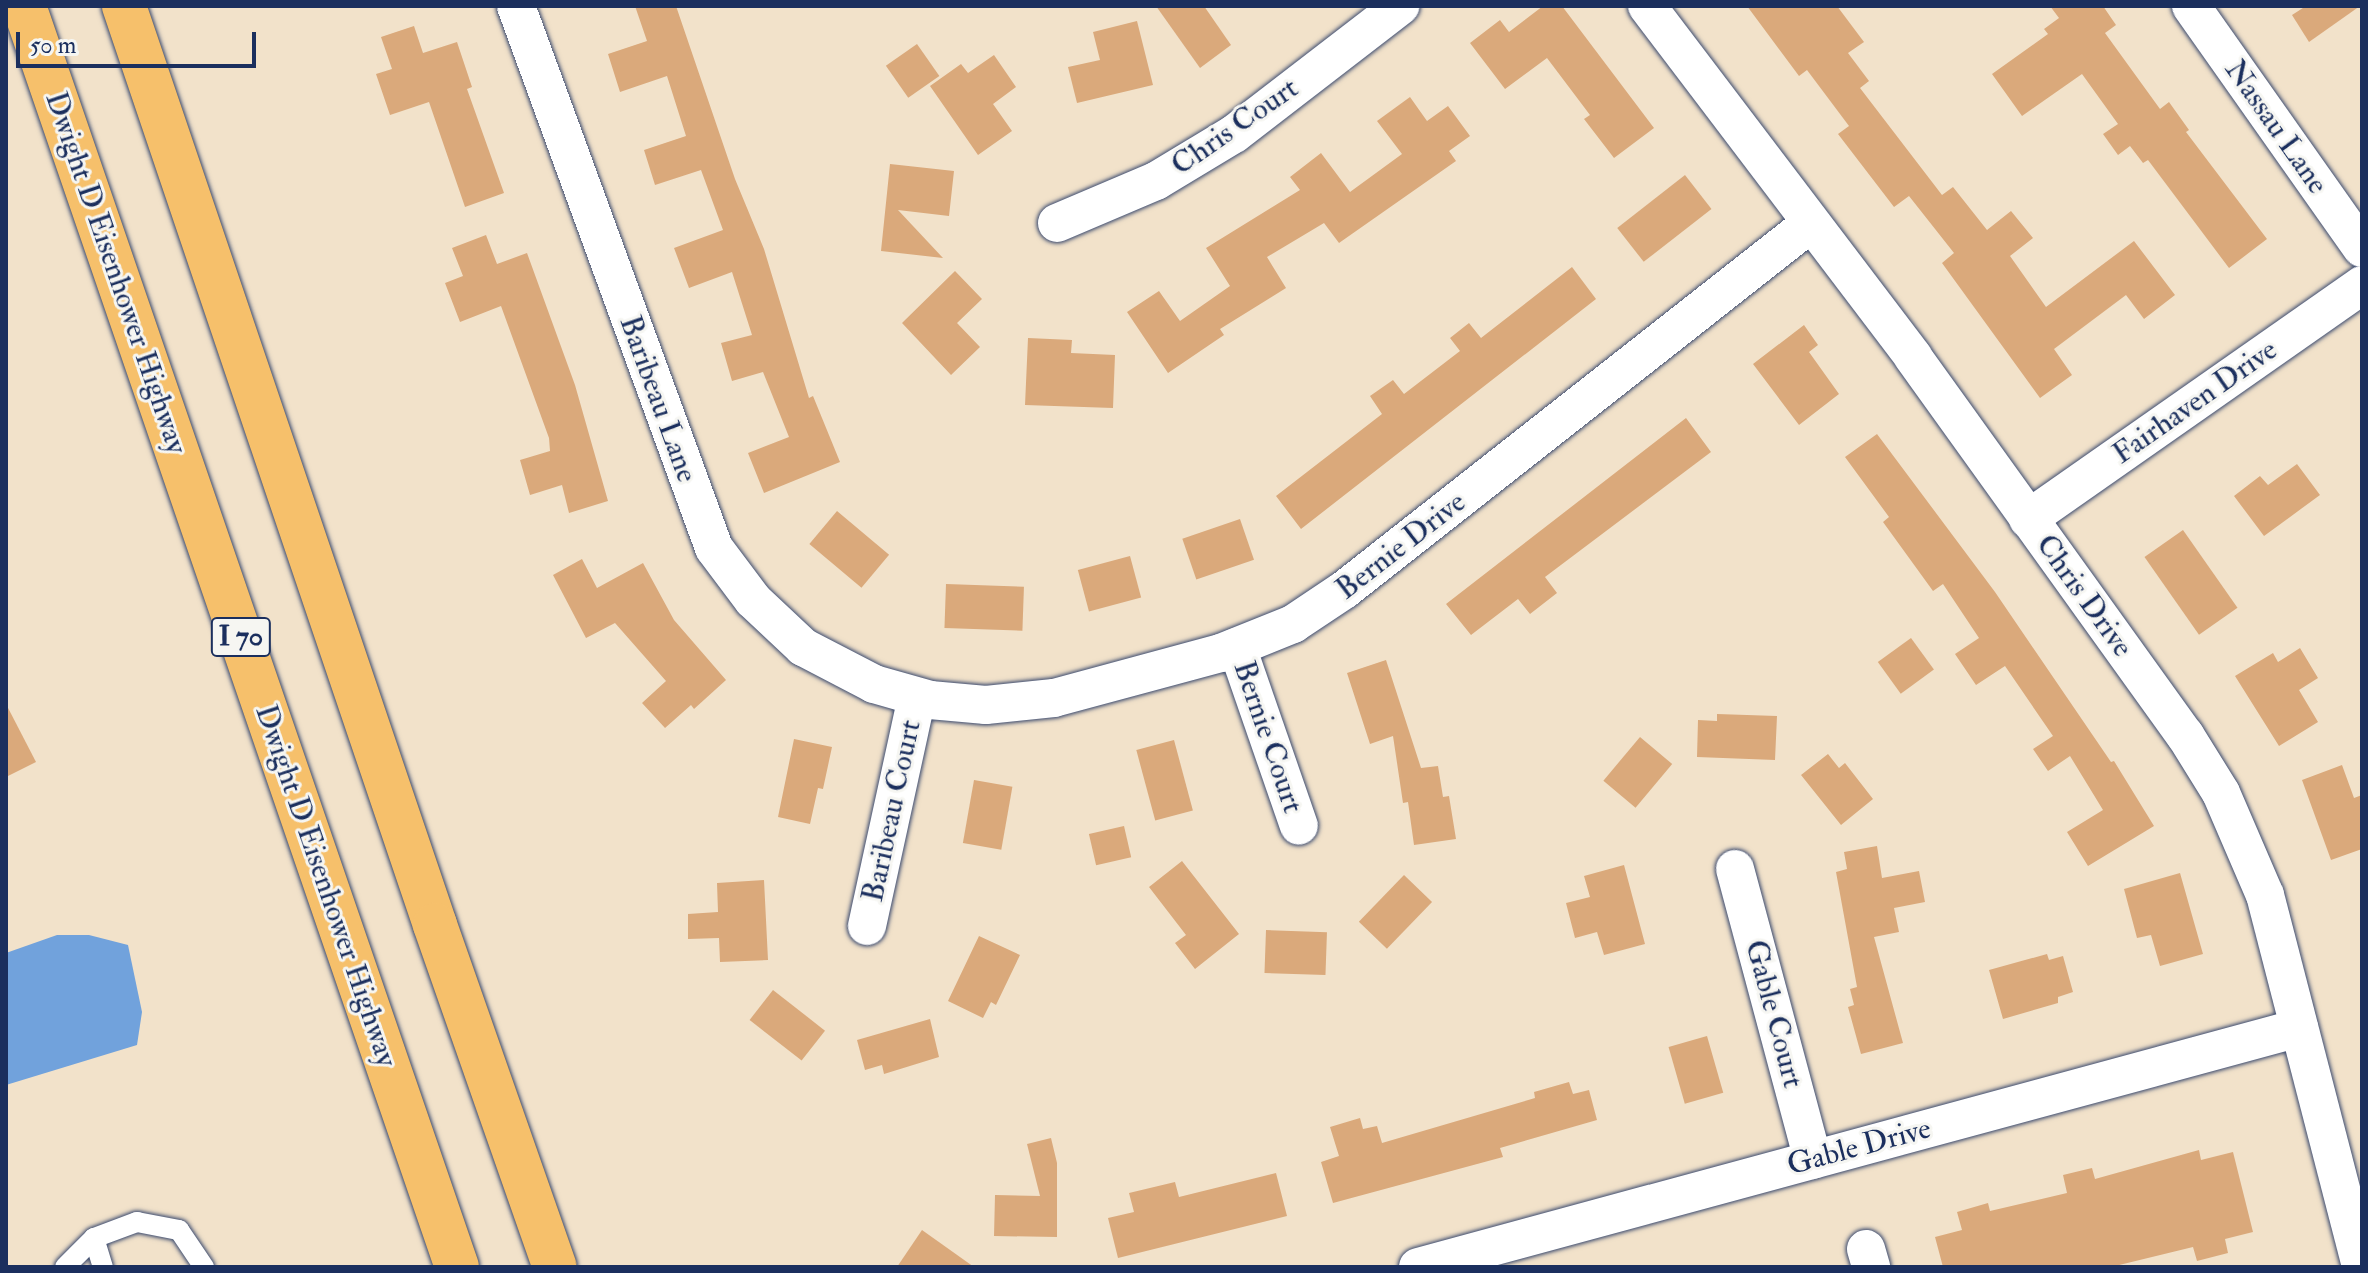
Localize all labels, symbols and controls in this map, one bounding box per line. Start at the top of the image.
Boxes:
scale bar [20,16,260,66]
text: 50 m [30,30,76,61]
street label: Nassau Lane [2217,53,2335,201]
street label: Chris Court [1165,70,1305,184]
street label: Dwight D Eisenhower Highway [37,87,195,459]
street label: Baribeau Lane [611,311,705,487]
street label: Fairhaven Drive [2106,332,2284,472]
street label: Bernie Drive [1329,484,1473,608]
street label: Chris Drive [2028,528,2140,664]
road number: I 70 [209,613,273,661]
street label: Bernie Court [1225,656,1311,818]
street label: Dwight D Eisenhower Highway [247,700,405,1072]
street label: Baribeau Court [855,717,929,905]
street label: Gable Court [1737,936,1811,1092]
street label: Gable Drive [1783,1111,1935,1183]

